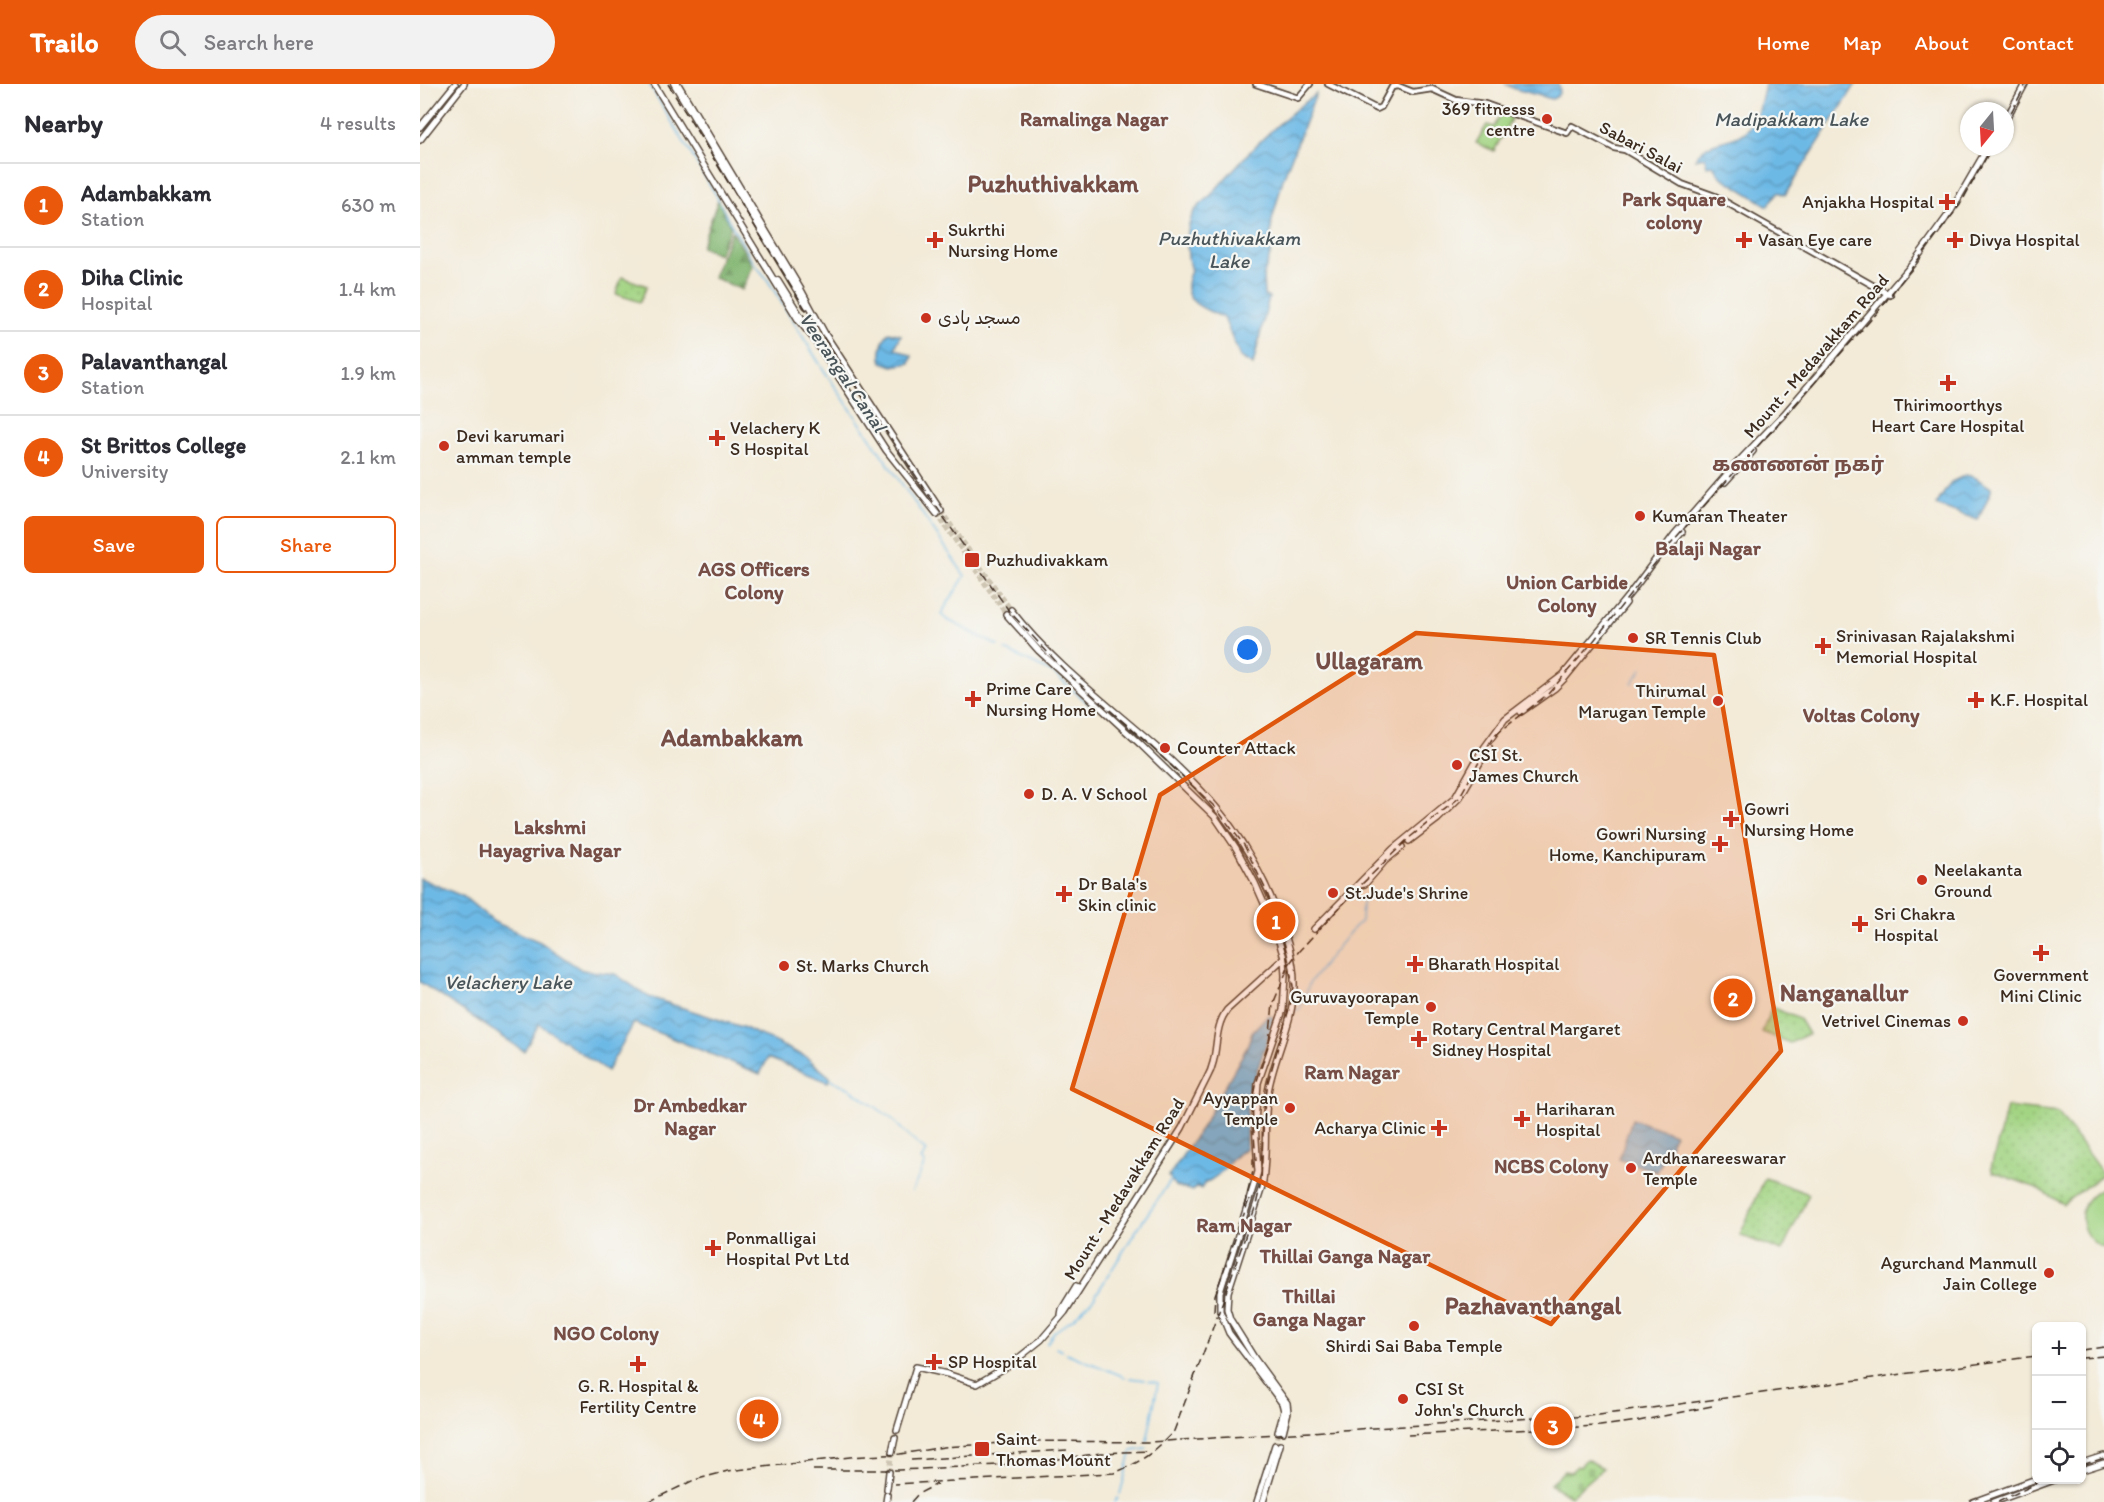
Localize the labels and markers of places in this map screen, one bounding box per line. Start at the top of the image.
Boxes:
place label: 369 fitnesss centre [1442,98,1535,141]
marker: 369 fitnesss centre [1540,112,1554,126]
place label: Anjakha Hospital [1802,191,1934,213]
marker: Anjakha Hospital [1938,193,1956,211]
place label: Sukrthi Nursing Home [948,219,1058,262]
place label: Vasan Eye care [1758,229,1872,251]
place label: Divya Hospital [1969,229,2080,251]
marker: Sukrthi Nursing Home [926,231,944,249]
marker: Vasan Eye care [1735,231,1753,249]
marker: Divya Hospital [1946,231,1964,249]
place label: مسجد ہادی [938,307,1021,331]
marker: مسجد ہادی [919,311,933,325]
marker: Thirimoorthys Heart Care Hospital [1939,374,1957,392]
place label: Thirimoorthys Heart Care Hospital [1872,394,2024,437]
place label: Velachery K S Hospital [730,417,820,460]
place label: Devi karumari amman temple [456,425,571,468]
marker: Velachery K S Hospital [708,429,726,447]
marker: Devi karumari amman temple [437,439,451,453]
place label: Kumaran Theater [1652,505,1788,527]
marker: Kumaran Theater [1633,509,1647,523]
place label: Puzhudivakkam [986,549,1108,571]
marker: Puzhudivakkam [963,551,981,569]
place label: Srinivasan Rajalakshmi Memorial Hospital [1836,625,2015,668]
place label: SR Tennis Club [1645,627,1762,649]
marker: SR Tennis Club [1626,631,1640,645]
marker: Srinivasan Rajalakshmi Memorial Hospital [1814,637,1832,655]
place label: Prime Care Nursing Home [986,678,1096,721]
place label: Thirumal Marugan Temple [1578,680,1706,723]
place label: K.F. Hospital [1990,689,2088,711]
marker: Prime Care Nursing Home [964,690,982,708]
marker: K.F. Hospital [1967,691,1985,709]
marker: Thirumal Marugan Temple [1711,694,1725,708]
place label: Counter Attack [1177,737,1296,759]
marker: Counter Attack [1158,741,1172,755]
place label: CSI St. James Church [1469,744,1579,787]
marker: CSI St. James Church [1450,758,1464,772]
place label: D. A. V School [1041,783,1147,805]
marker: D. A. V School [1022,787,1036,801]
place label: Gowri Nursing Home [1744,798,1854,841]
marker: Gowri Nursing Home [1722,810,1740,828]
place label: Gowri Nursing Home, Kanchipuram [1549,823,1707,866]
marker: Gowri Nursing Home, Kanchipuram [1711,835,1729,853]
place label: Neelakanta Ground [1934,859,2022,902]
place label: Dr Bala's Skin clinic [1078,873,1156,916]
marker: Neelakanta Ground [1915,873,1929,887]
place label: St.Jude's Shrine [1345,882,1468,904]
marker: Dr Bala's Skin clinic [1055,885,1073,903]
marker: St.Jude's Shrine [1326,886,1340,900]
pin: 1 [1256,898,1296,944]
place label: Sri Chakra Hospital [1874,903,1956,946]
marker: Sri Chakra Hospital [1851,915,1869,933]
marker: Government Mini Clinic [2032,944,2050,962]
place label: Bharath Hospital [1428,953,1559,975]
place label: St. Marks Church [796,955,929,977]
marker: Bharath Hospital [1406,955,1424,973]
marker: St. Marks Church [777,959,791,973]
place label: Government Mini Clinic [1993,964,2089,1007]
pin: 2 [1714,976,1752,1020]
place label: Guruvayoorapan Temple [1290,986,1419,1029]
marker: Guruvayoorapan Temple [1424,1000,1438,1014]
place label: Vetrivel Cinemas [1821,1010,1951,1032]
marker: Vetrivel Cinemas [1956,1014,1970,1028]
place label: Rotary Central Margaret Sidney Hospital [1432,1018,1621,1061]
marker: Rotary Central Margaret Sidney Hospital [1410,1030,1428,1048]
place label: Ayyappan Temple [1203,1087,1278,1130]
place label: Hariharan Hospital [1536,1098,1615,1141]
marker: Ayyappan Temple [1283,1101,1297,1115]
marker: Hariharan Hospital [1513,1110,1531,1128]
place label: Acharya Clinic [1314,1117,1426,1139]
marker: Acharya Clinic [1430,1119,1448,1137]
place label: Ardhanareeswarar Temple [1643,1147,1787,1190]
marker: Ardhanareeswarar Temple [1624,1161,1638,1175]
place label: Ponmalligai Hospital Pvt Ltd [726,1227,850,1270]
marker: Ponmalligai Hospital Pvt Ltd [704,1239,722,1257]
place label: Agurchand Manmull Jain College [1881,1252,2037,1295]
marker: Agurchand Manmull Jain College [2042,1266,2056,1280]
marker: Shirdi Sai Baba Temple [1407,1319,1421,1333]
place label: Shirdi Sai Baba Temple [1325,1335,1503,1357]
place label: SP Hospital [948,1351,1037,1373]
marker: SP Hospital [925,1353,943,1371]
marker: G. R. Hospital & Fertility Centre [629,1355,647,1373]
place label: G. R. Hospital & Fertility Centre [578,1375,699,1418]
place label: CSI St John's Church [1415,1378,1524,1421]
marker: CSI St John's Church [1396,1392,1410,1406]
pin: 4 [740,1396,778,1442]
pin: 3 [1534,1404,1572,1448]
place label: Saint Thomas Mount [996,1428,1111,1471]
marker: Saint Thomas Mount [973,1440,991,1458]

